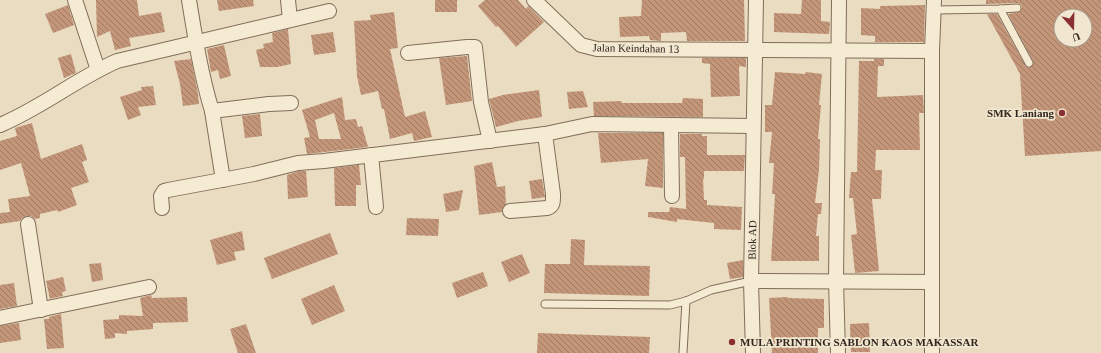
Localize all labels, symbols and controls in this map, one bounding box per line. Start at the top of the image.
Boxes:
north arrow [1053,8,1093,48]
text: U [1071,30,1082,44]
street label: Jalan Keindahan 13 [593,41,680,55]
place label: SMK Laniang [987,107,1054,119]
marker: SMK Laniang [1057,108,1067,118]
street label: Blok AD [746,220,758,260]
place label: MULA PRINTING SABLON KAOS MAKASSAR [740,336,979,348]
marker: MULA PRINTING SABLON KAOS MAKASSAR [727,337,737,347]

